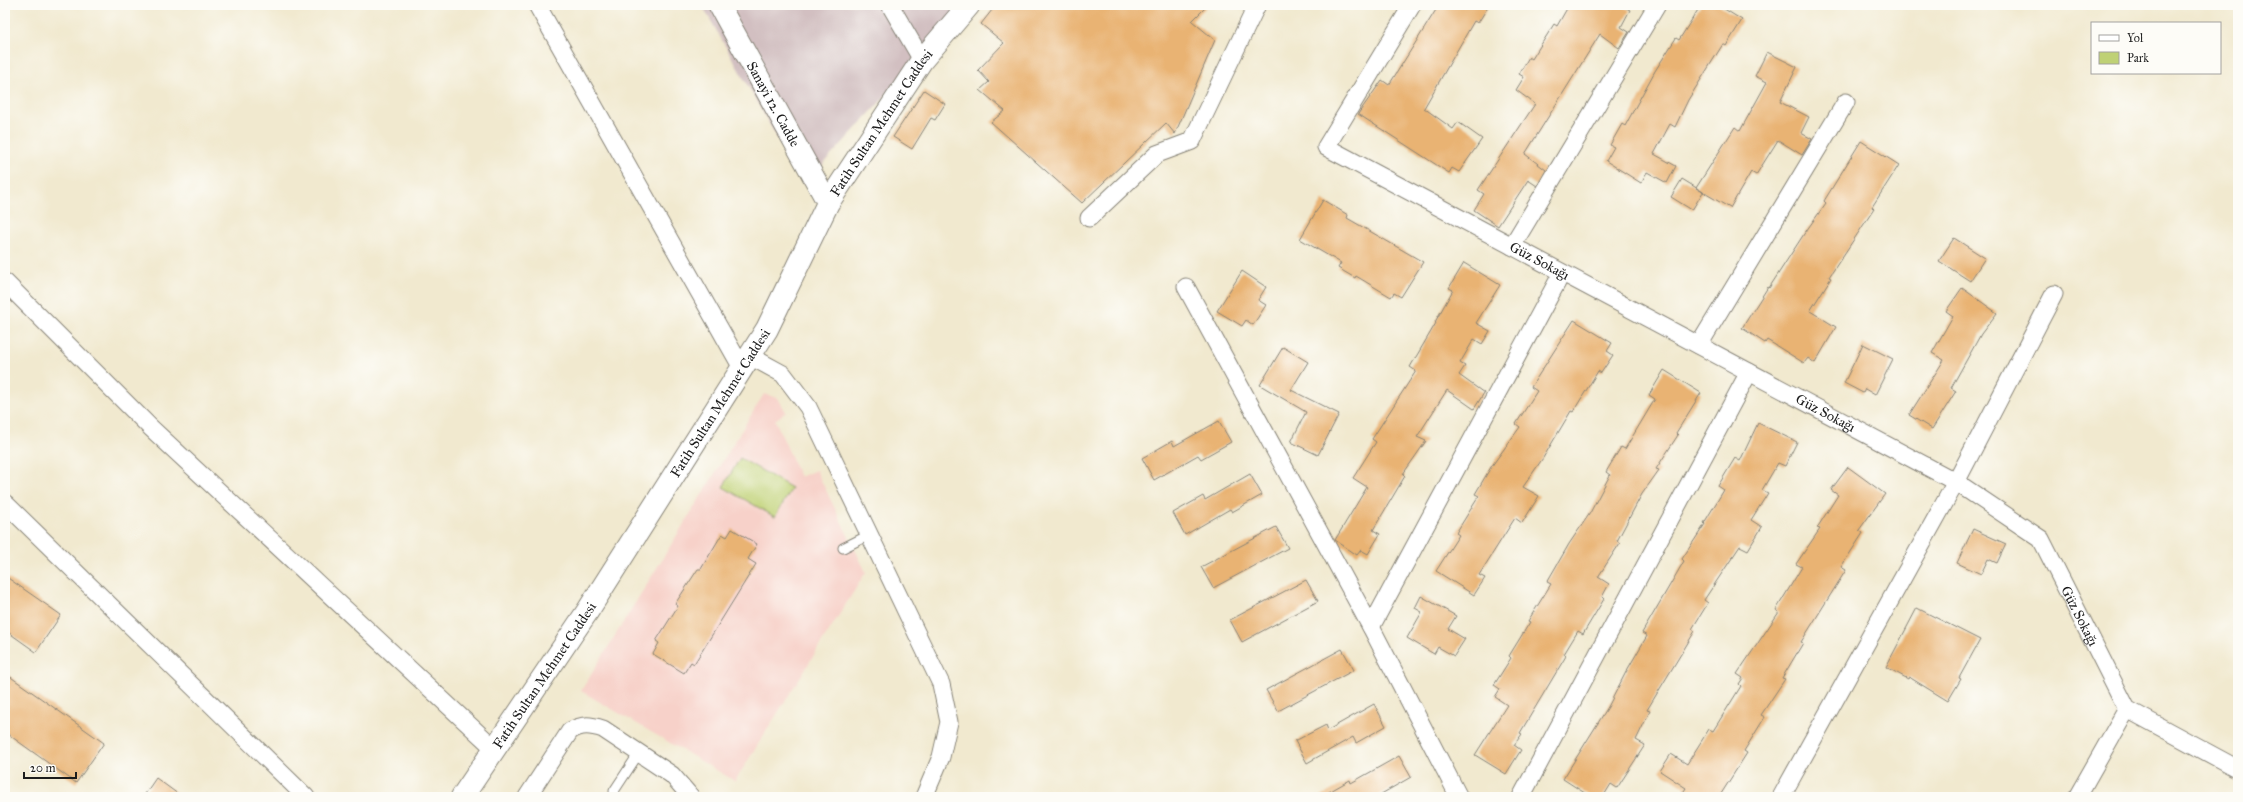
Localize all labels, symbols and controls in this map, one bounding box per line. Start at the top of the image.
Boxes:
legend [2091,22,2221,74]
text: Yol [2127,31,2144,45]
street label: Fatih Sultan Mehmet Caddesi [826,45,936,199]
text: Park [2127,51,2149,65]
street label: Sanayi 12. Cadde [743,58,804,150]
street label: Güz Sokağı [1507,238,1573,283]
street label: Fatih Sultan Mehmet Caddesi [666,325,774,480]
street label: Güz Sokağı [1793,390,1859,436]
street label: Güz Sokağı [2058,583,2102,649]
street label: Fatih Sultan Mehmet Caddesi [489,599,600,752]
scale bar [24,754,76,780]
text: 20 m [30,761,56,775]

